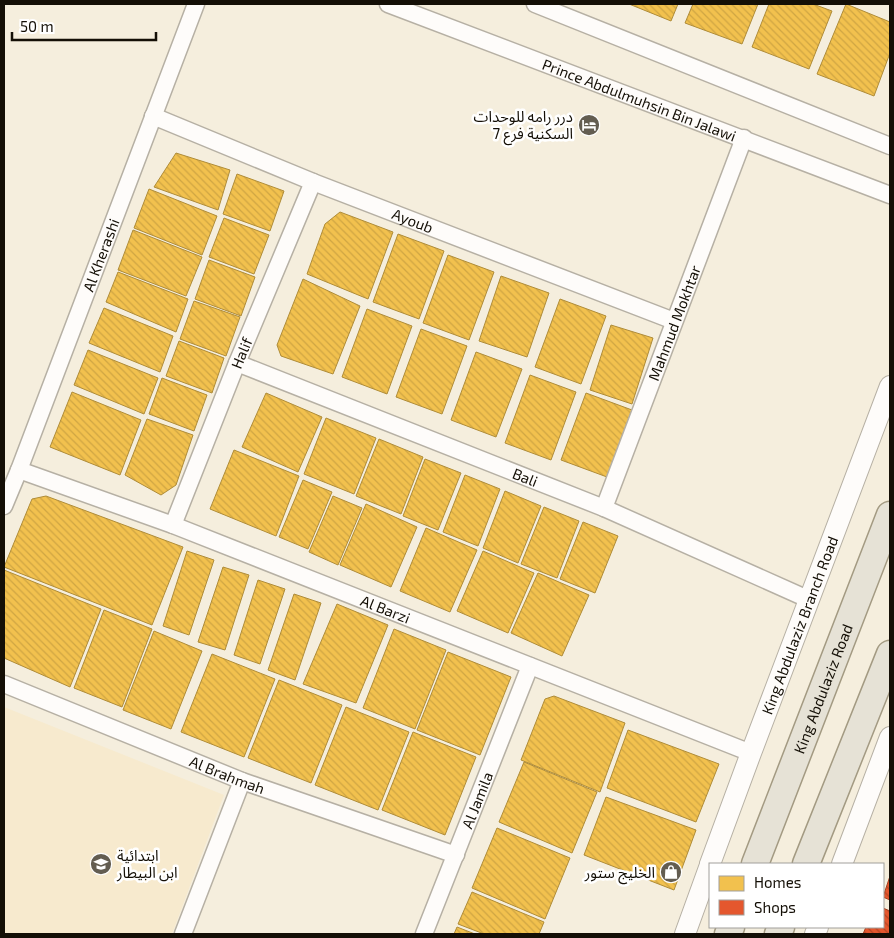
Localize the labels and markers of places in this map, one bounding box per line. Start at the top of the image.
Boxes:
place label: درر رامه للوحدات السكنية فرع 7 [474,107,573,146]
hotel icon: درر رامه للوحدات السكنية فرع 7 [577,113,601,137]
place label: ابتدائية ابن البيطار [116,846,178,882]
school or university icon: ابتدائية ابن البيطار [89,852,113,876]
shop icon: الخليج ستور [659,860,683,884]
place label: الخليج ستور [584,863,655,885]

